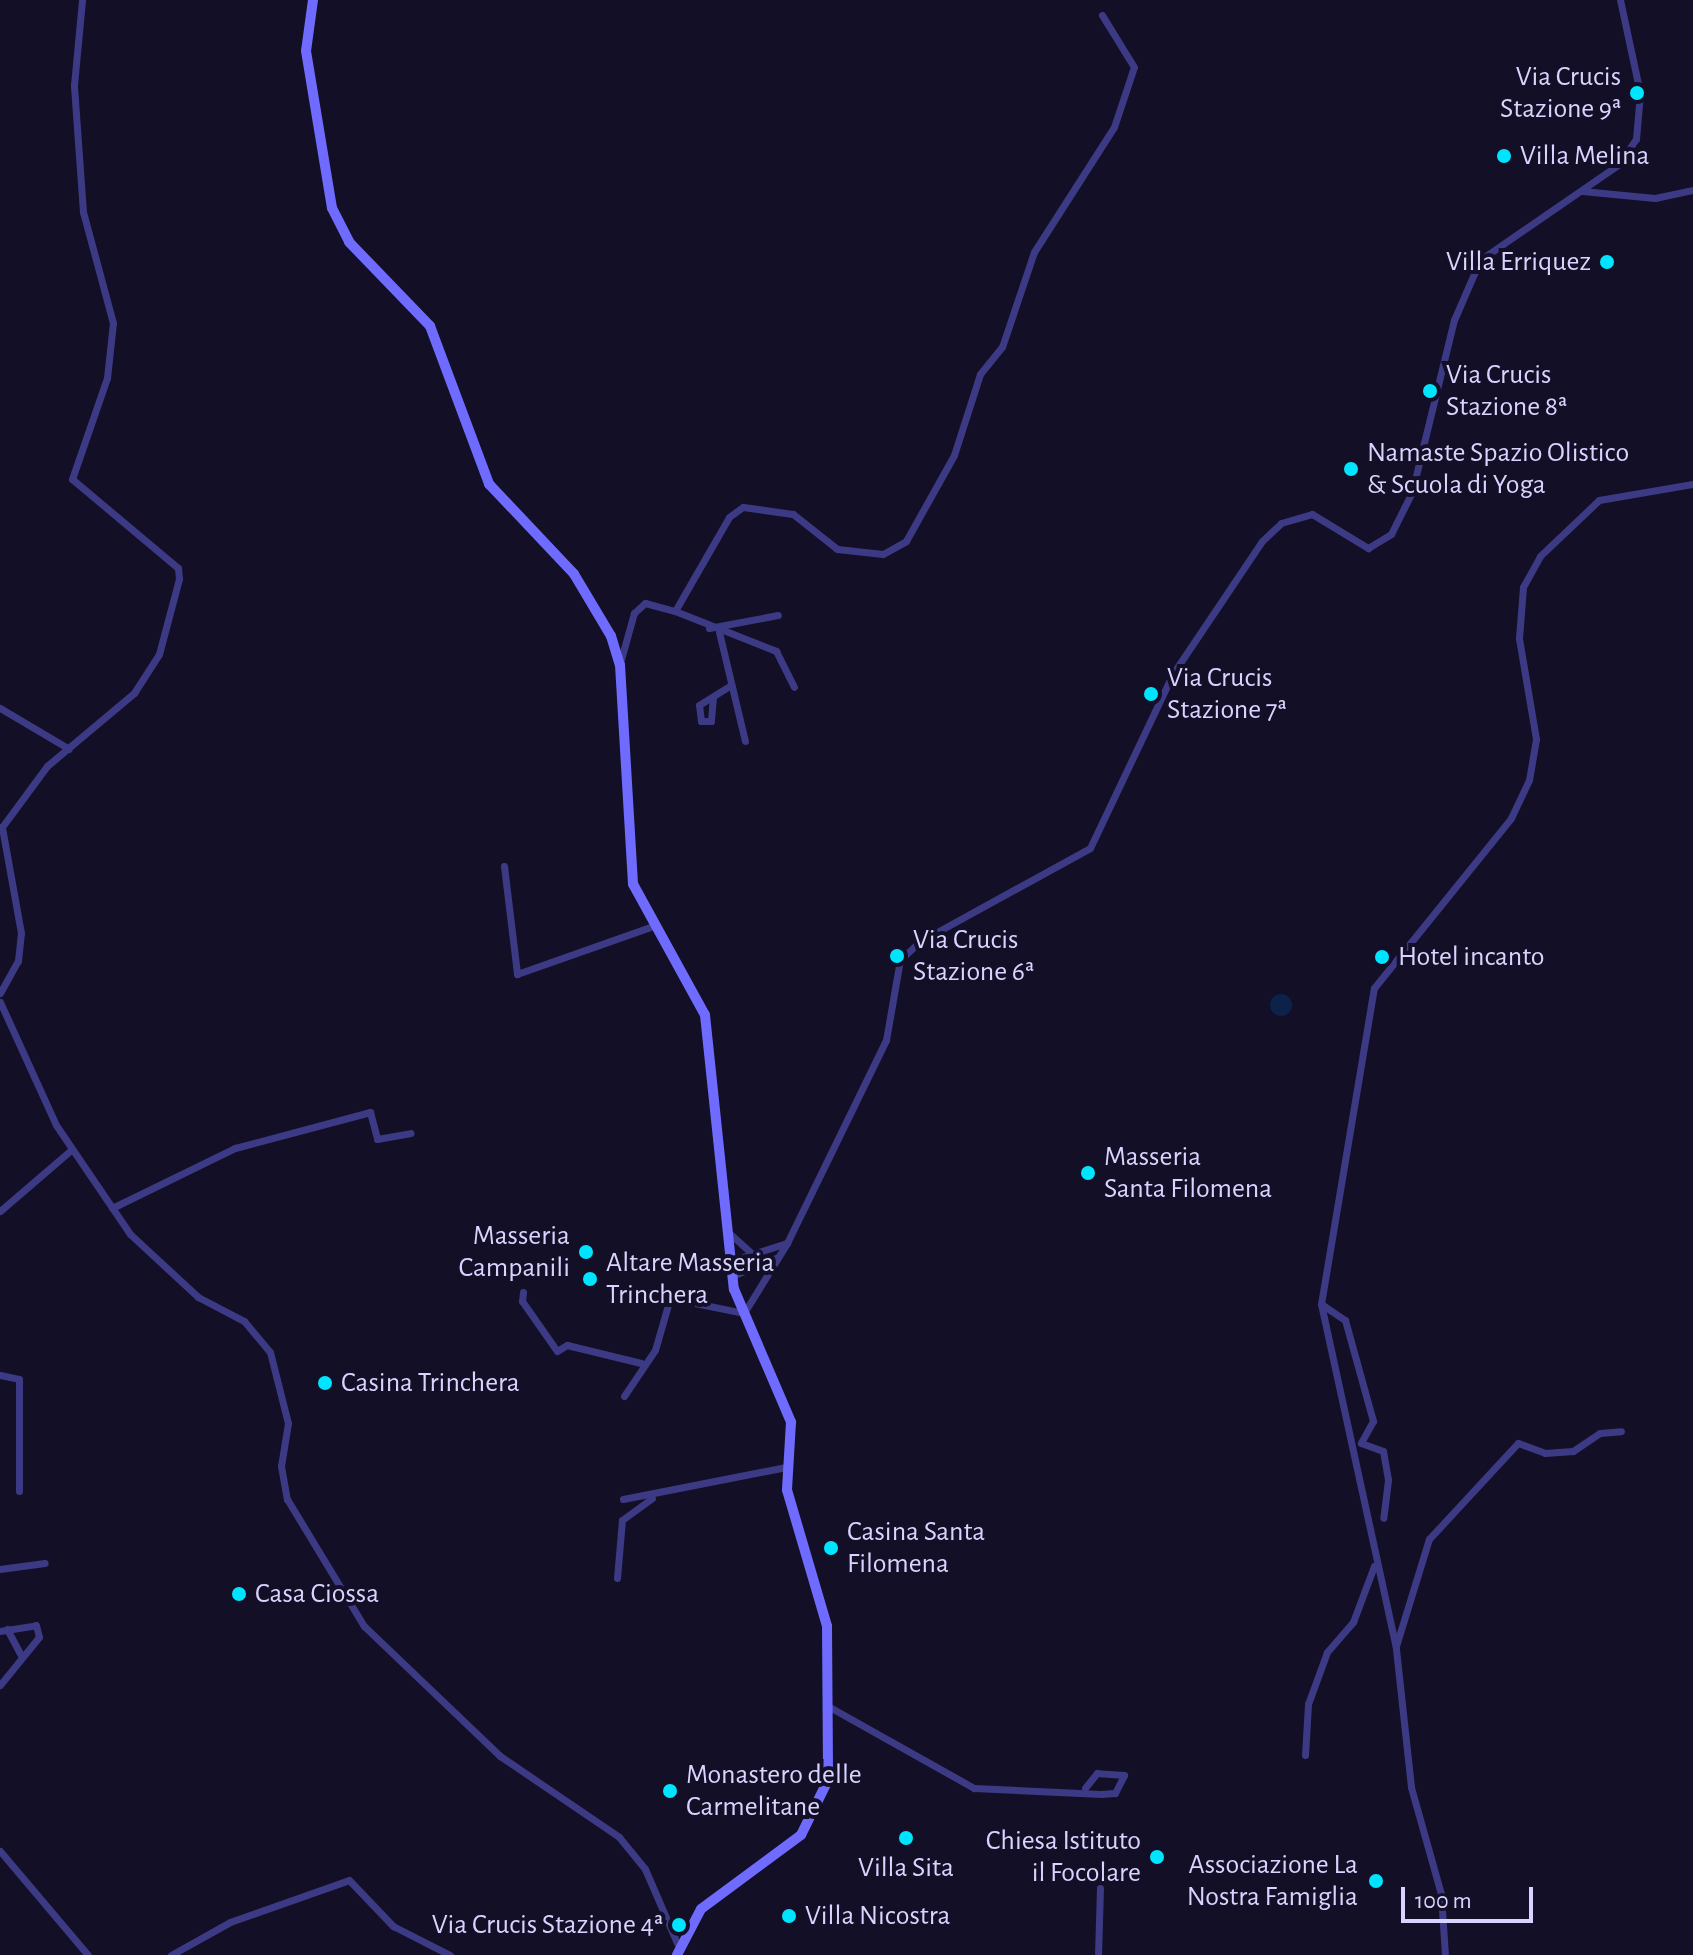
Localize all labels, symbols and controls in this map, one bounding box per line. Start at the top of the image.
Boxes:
place label: Via Crucis Stazione 9ª [1500,60,1621,126]
marker: Via Crucis Stazione 9ª [1628,84,1646,102]
place label: Villa Melina [1520,139,1649,173]
marker: Villa Melina [1495,147,1513,165]
place label: Villa Erriquez [1446,245,1591,279]
marker: Villa Erriquez [1598,253,1616,271]
place label: Via Crucis Stazione 8ª [1446,358,1567,424]
marker: Via Crucis Stazione 8ª [1421,382,1439,400]
place label: Namaste Spazio Olistico & Scuola di Yoga [1367,436,1629,502]
marker: Namaste Spazio Olistico & Scuola di Yoga [1342,460,1360,478]
place label: Via Crucis Stazione 7ª [1167,661,1286,727]
marker: Via Crucis Stazione 7ª [1142,685,1160,703]
place label: Via Crucis Stazione 6ª [913,923,1034,989]
place label: Hotel incanto [1398,940,1544,974]
marker: Via Crucis Stazione 6ª [888,947,906,965]
marker: Hotel incanto [1373,948,1391,966]
place label: Masseria Santa Filomena [1104,1140,1272,1206]
marker: Masseria Santa Filomena [1079,1164,1097,1182]
place label: Masseria Campanili [459,1219,570,1285]
marker: Masseria Campanili [577,1243,595,1261]
place label: Altare Masseria Trinchera [606,1246,774,1312]
marker: Altare Masseria Trinchera [581,1270,599,1288]
place label: Casina Trinchera [341,1366,520,1400]
marker: Casina Trinchera [316,1374,334,1392]
place label: Casina Santa Filomena [847,1515,985,1581]
marker: Casina Santa Filomena [822,1539,840,1557]
place label: Casa Ciossa [255,1577,379,1611]
marker: Casa Ciossa [230,1585,248,1603]
place label: Monastero delle Carmelitane [686,1758,862,1824]
marker: Monastero delle Carmelitane [661,1782,679,1800]
place label: Chiesa Istituto il Focolare [986,1824,1141,1890]
marker: Villa Sita [897,1829,915,1847]
marker: Chiesa Istituto il Focolare [1148,1848,1166,1866]
place label: Associazione La Nostra Famiglia [1187,1848,1358,1914]
place label: Villa Sita [858,1851,954,1885]
marker: Associazione La Nostra Famiglia [1365,1870,1387,1892]
scale bar [1405,1871,1537,1921]
text: 100 m [1415,1889,1472,1913]
place label: Villa Nicostra [805,1899,950,1933]
marker: Villa Nicostra [780,1907,798,1925]
place label: Via Crucis Stazione 4ª [432,1908,663,1942]
marker: Via Crucis Stazione 4ª [670,1916,688,1934]

